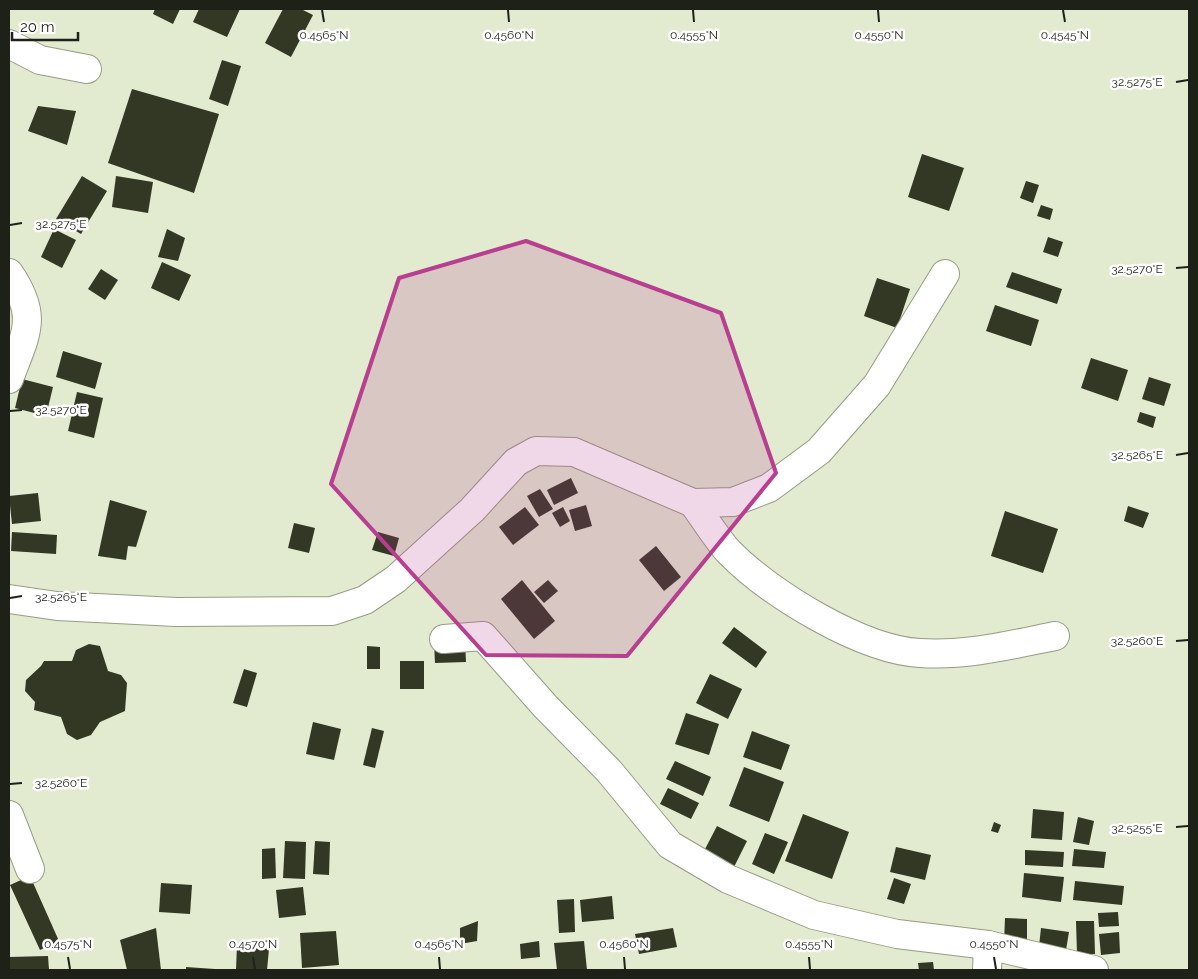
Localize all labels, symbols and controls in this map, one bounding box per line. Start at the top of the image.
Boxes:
scale bar [12,10,79,42]
text: 20 m [20,18,55,36]
text: 0.4565°N [300,28,348,42]
text: 0.4560°N [484,28,534,42]
text: 0.4555°N [670,28,718,42]
text: 0.4550°N [855,28,903,42]
text: 0.4545°N [1041,28,1089,42]
text: 32.5275°E [1112,75,1163,89]
text: 32.5275°E [36,217,87,231]
text: 32.5270°E [1111,262,1163,276]
text: 32.5270°E [35,403,87,417]
text: 32.5265°E [1111,448,1163,462]
text: 32.5265°E [35,590,87,604]
text: 32.5260°E [1111,634,1163,648]
text: 32.5260°E [35,776,87,790]
text: 32.5255°E [1111,821,1163,835]
text: 0.4575°N [44,937,92,951]
text: 0.4570°N [229,937,277,951]
text: 0.4565°N [415,937,463,951]
text: 0.4560°N [599,937,649,951]
text: 0.4555°N [785,937,833,951]
text: 0.4550°N [970,937,1018,951]

